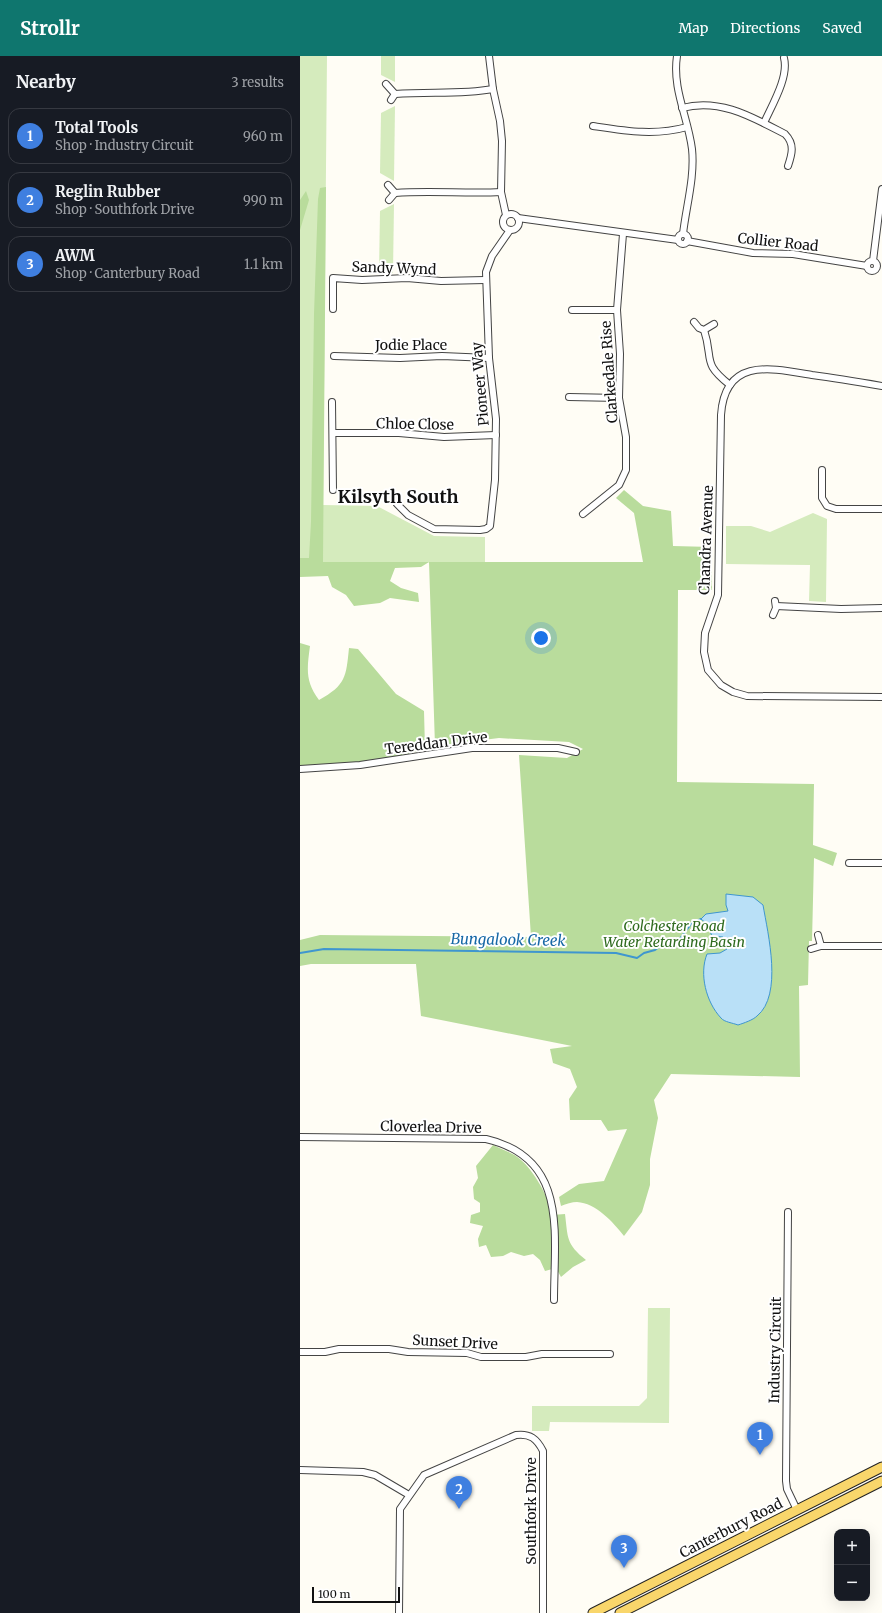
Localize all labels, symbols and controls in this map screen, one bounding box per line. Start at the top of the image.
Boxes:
text: Strollr [20,16,80,40]
text: Map [678,19,708,37]
text: Directions [730,19,800,37]
text: Saved [822,19,862,37]
text: Nearby [16,71,76,93]
text: 3 results [231,74,284,91]
text: Total Tools [55,118,138,137]
text: 1 [27,128,33,145]
text: 960 m [243,128,283,145]
text: Shop · Industry Circuit [55,137,194,154]
text: Reglin Rubber [55,182,161,201]
text: 2 [26,192,34,209]
text: 990 m [243,192,283,209]
text: Shop · Southfork Drive [55,201,194,218]
street label: Collier Road [737,229,820,255]
text: AWM [55,246,95,265]
text: 3 [26,256,34,273]
text: 1.1 km [244,256,283,273]
street label: Sandy Wynd [351,258,437,278]
text: Shop · Canterbury Road [55,265,200,282]
street label: Clarkedale Rise [596,320,622,424]
street label: Jodie Place [374,336,447,354]
street label: Pioneer Way [467,340,493,427]
street label: Chloe Close [376,414,454,434]
district label: Kilsyth South [337,485,459,508]
street label: Chandra Avenue [695,485,717,595]
your location [531,628,551,648]
street label: Tereddan Drive [384,728,488,758]
park label: Colchester Road Water Retarding Basin [603,917,745,951]
water label: Bungalook Creek [450,929,566,950]
street label: Cloverlea Drive [380,1117,482,1137]
street label: Industry Circuit [765,1296,785,1404]
street label: Sunset Drive [412,1331,498,1353]
pin: 1 [747,1422,773,1455]
street label: Southfork Drive [522,1457,540,1565]
pin: 2 [446,1476,472,1509]
street label: Canterbury Road [676,1494,786,1562]
map controls [834,1529,870,1601]
button: + [834,1529,870,1565]
pin: 3 [611,1535,637,1568]
button: − [834,1565,870,1601]
scale bar [312,1585,400,1604]
text: 100 m [318,1587,350,1601]

